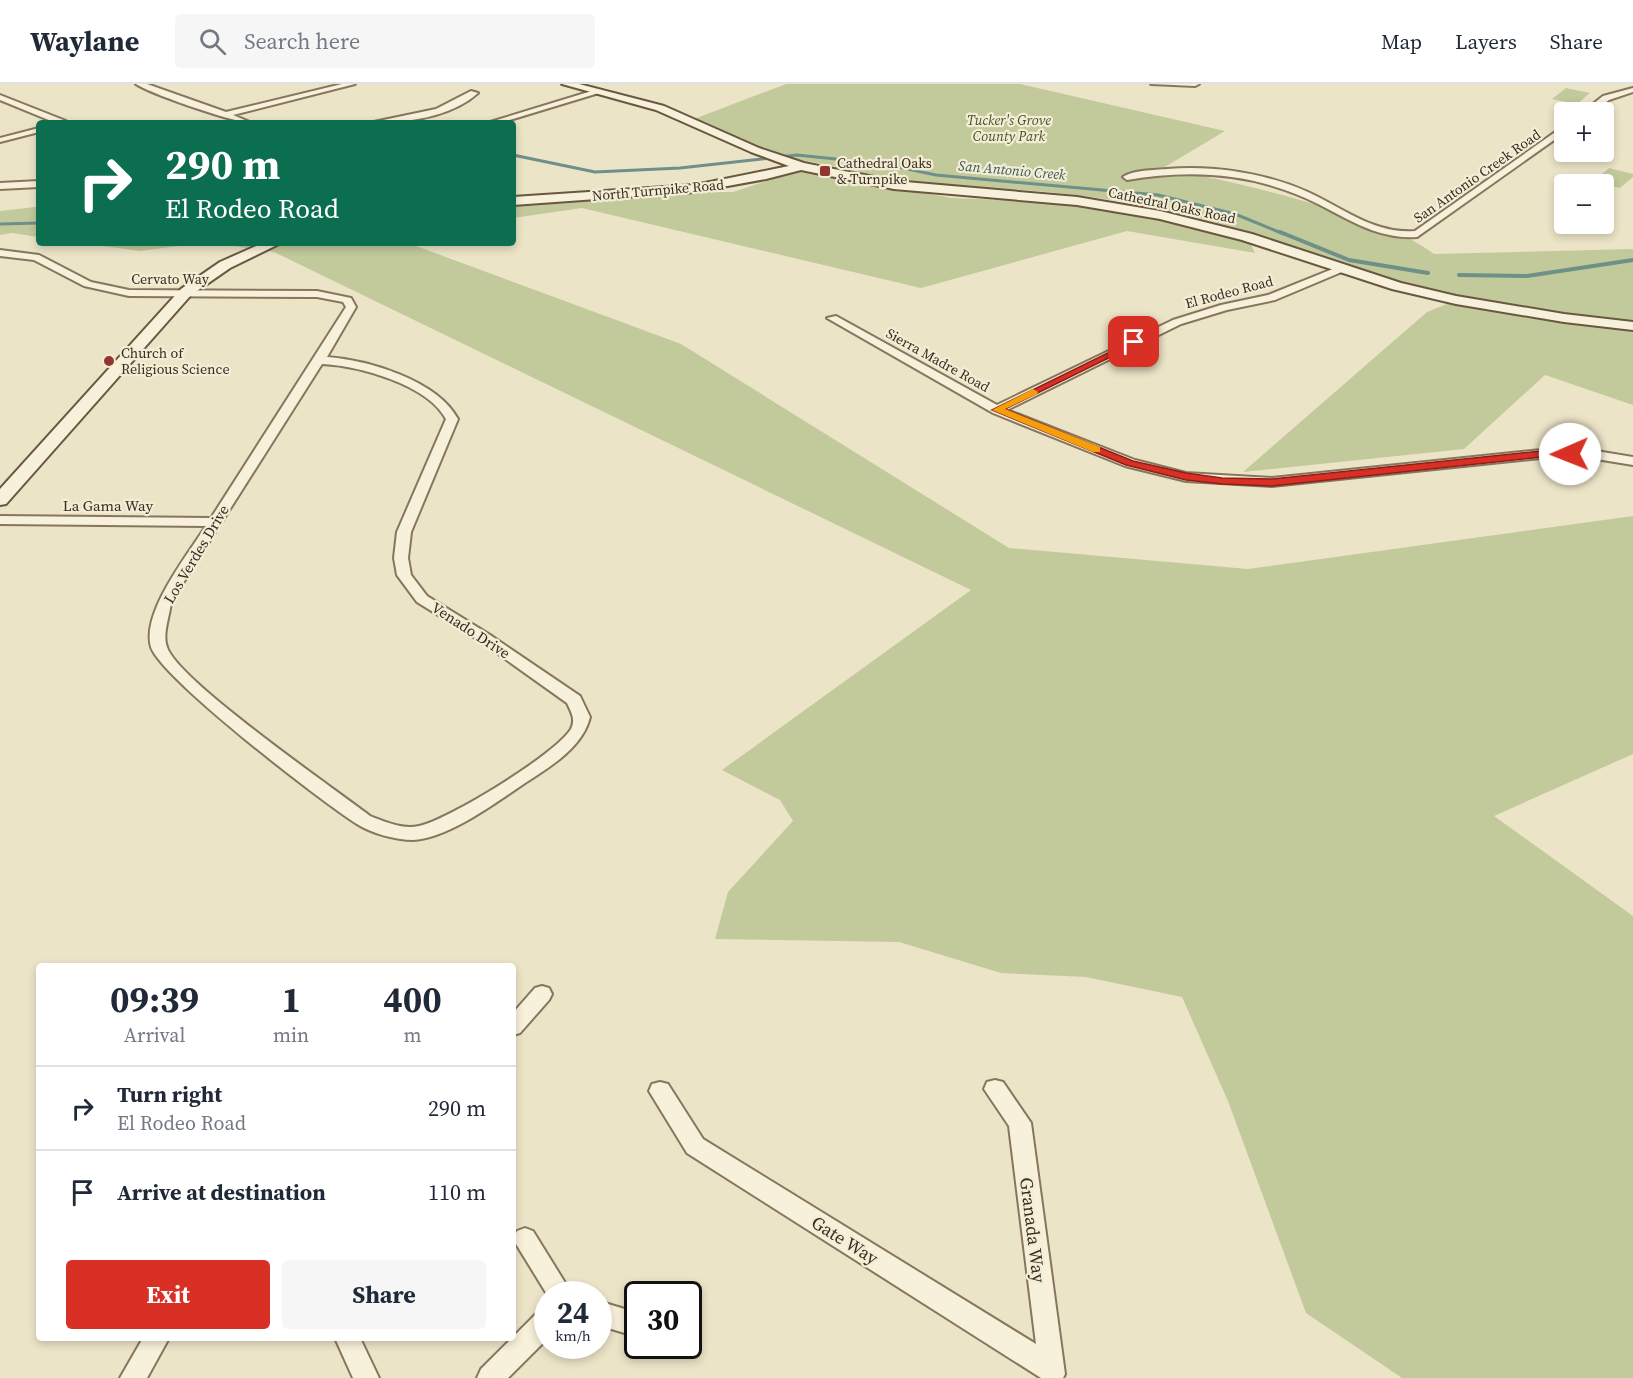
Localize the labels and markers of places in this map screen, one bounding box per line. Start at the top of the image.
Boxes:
place label: Cathedral Oaks & Turnpike [837,153,932,189]
marker: Cathedral Oaks & Turnpike [818,164,832,178]
pin [1108,316,1159,367]
place label: Church of Religious Science [121,343,230,379]
marker: Church of Religious Science [102,354,116,368]

